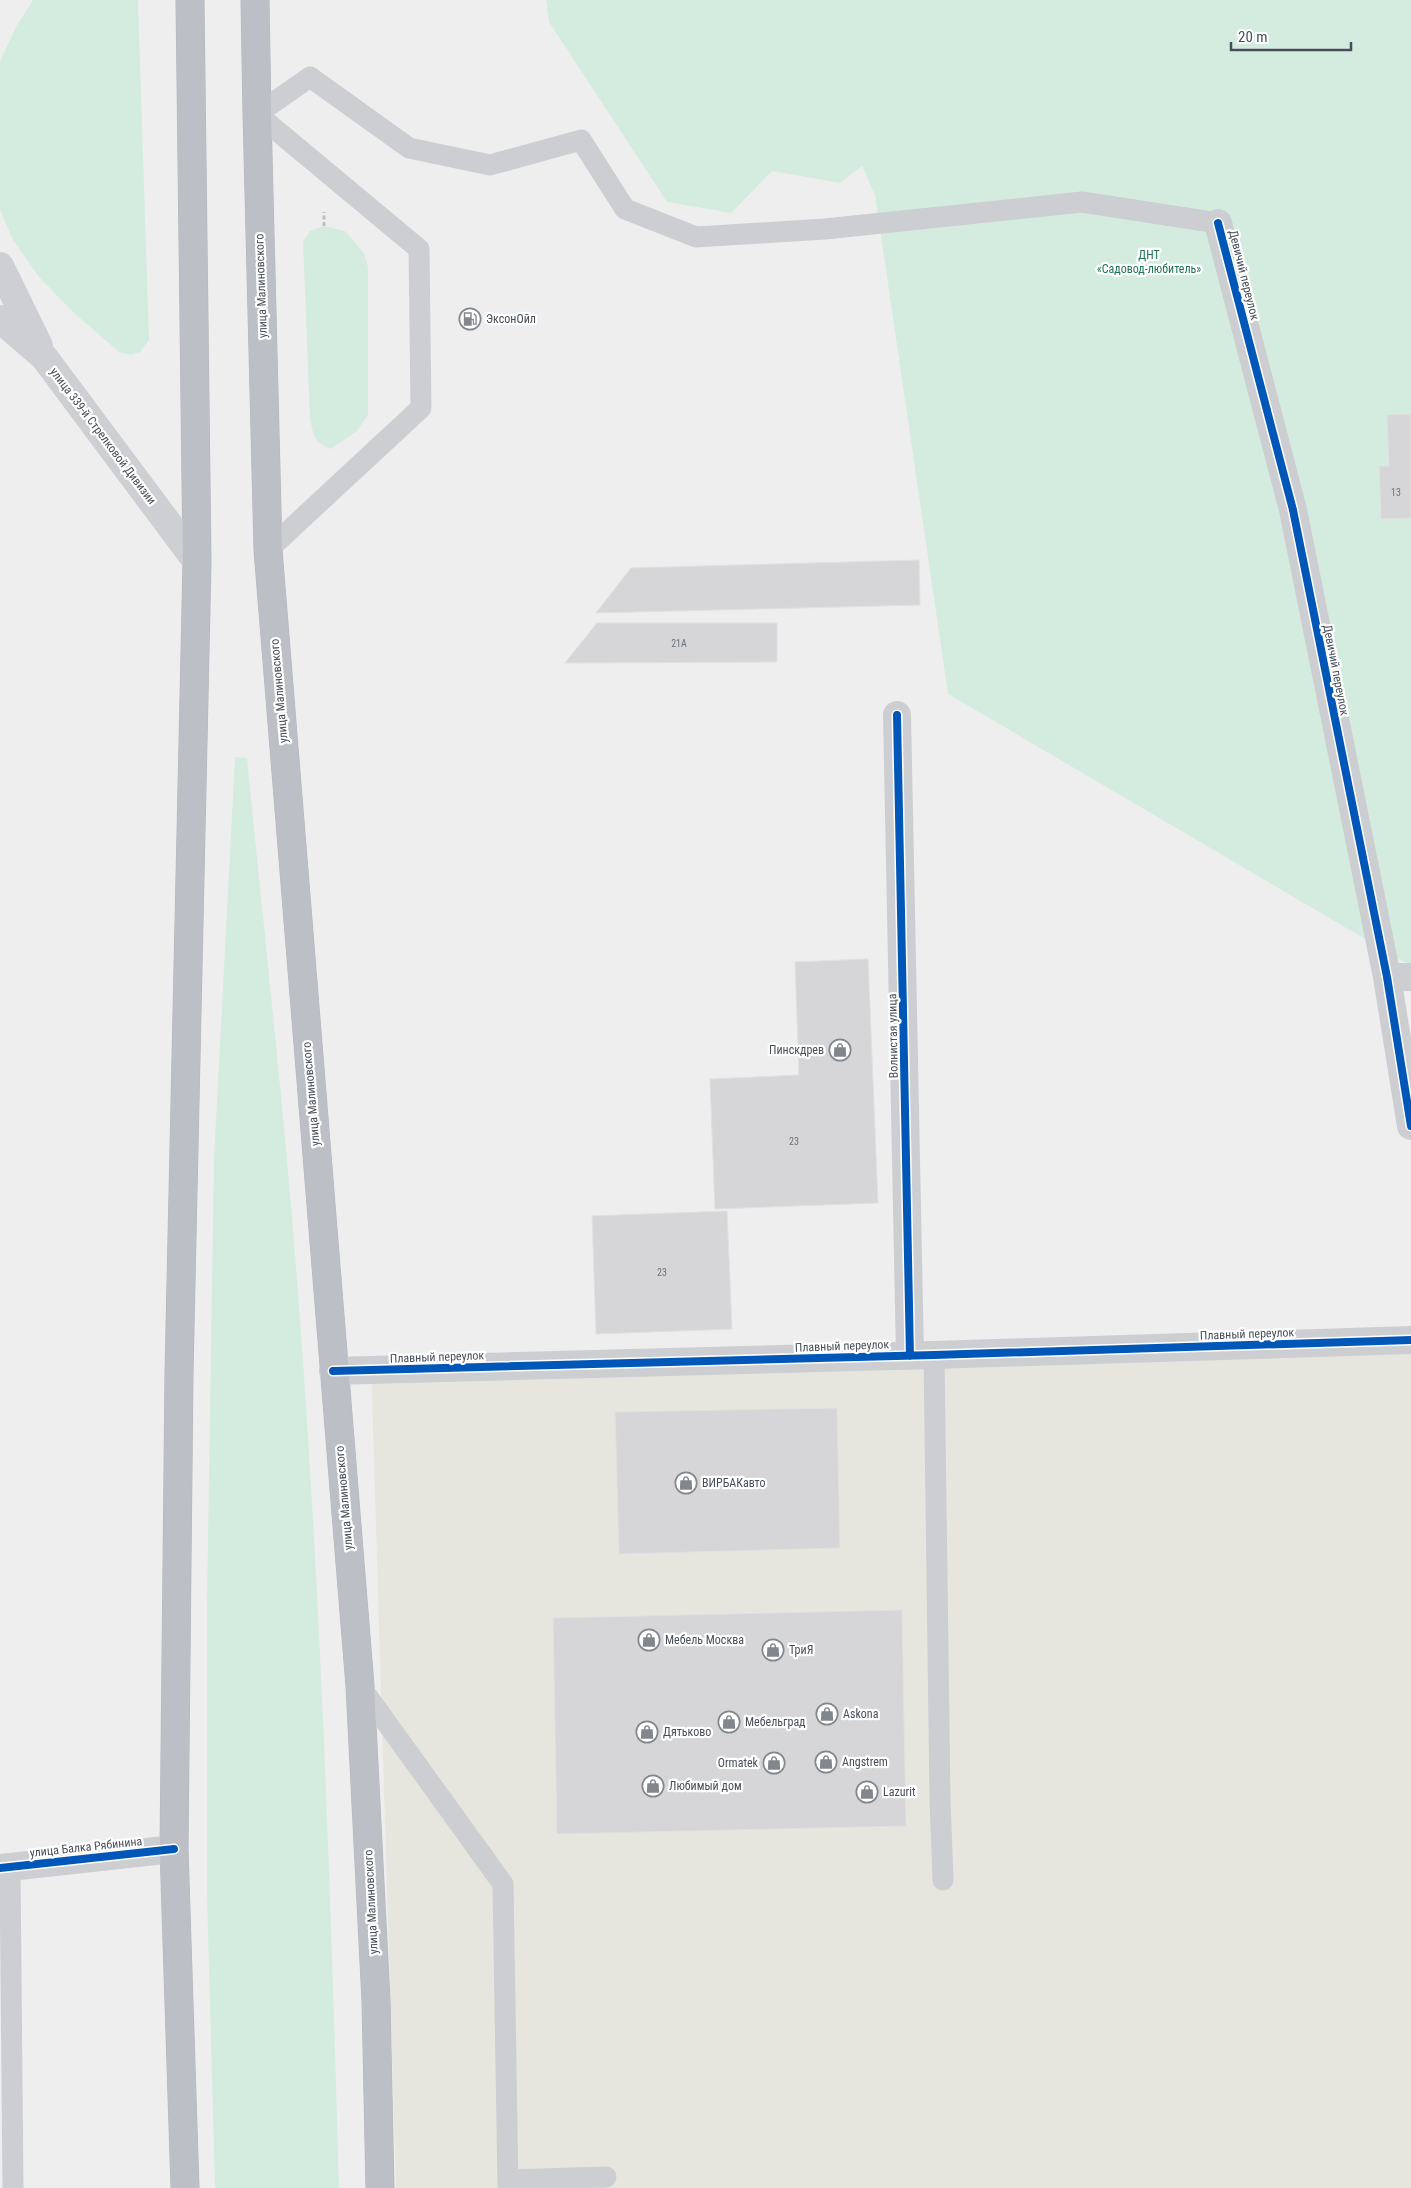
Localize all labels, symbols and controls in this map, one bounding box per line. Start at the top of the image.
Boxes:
scale bar [1231,20,1351,52]
text: 20 m [1238,28,1268,46]
street label: Девичий переулок [1226,229,1262,322]
street label: улица Малиновского [252,233,270,339]
park label: ДНТ «Садовод-любитель» [1097,248,1201,276]
fuel station icon: ЭксонОйл [458,307,482,331]
place label: ЭксонОйл [486,312,536,326]
street label: улица 339-й Стрелковой Дивизии [47,365,159,507]
house number: 13 [1391,487,1401,498]
street label: Девичий переулок [1320,623,1352,717]
street label: улица Малиновского [267,638,291,744]
house number: 21А [671,638,687,649]
street label: Волнистая улица [885,993,901,1078]
shop icon: Пинскдрев [828,1038,852,1062]
street label: улица Малиновского [299,1041,323,1147]
place label: Пинскдрев [769,1043,824,1057]
house number: 23 [789,1136,799,1147]
house number: 23 [657,1267,667,1278]
street label: Плавный переулок [1200,1325,1295,1343]
street label: Плавный переулок [795,1337,890,1355]
street label: Плавный переулок [390,1348,485,1366]
street label: улица Малиновского [332,1445,356,1551]
shop icon: ВИРБАКавто [674,1471,698,1495]
place label: ВИРБАКавто [702,1476,765,1490]
shop icon: Мебель Москва [637,1628,661,1652]
place label: Мебель Москва [665,1633,744,1647]
shop icon: ТриЯ [761,1638,785,1662]
place label: ТриЯ [789,1643,813,1657]
shop icon: Askona [815,1702,839,1726]
place label: Askona [843,1707,879,1721]
shop icon: Мебельград [717,1710,741,1734]
place label: Мебельград [745,1715,806,1729]
shop icon: Дятьково [635,1720,659,1744]
place label: Дятьково [663,1725,711,1739]
shop icon: Angstrem [814,1750,838,1774]
shop icon: Ormatek [762,1751,786,1775]
place label: Angstrem [842,1755,888,1769]
place label: Ormatek [718,1756,759,1770]
shop icon: Любимый дом [641,1774,665,1798]
place label: Любимый дом [669,1779,742,1793]
shop icon: Lazurit [855,1780,879,1804]
place label: Lazurit [883,1785,916,1799]
street label: улица Балка Рябинина [29,1834,143,1860]
street label: улица Малиновского [361,1849,381,1955]

